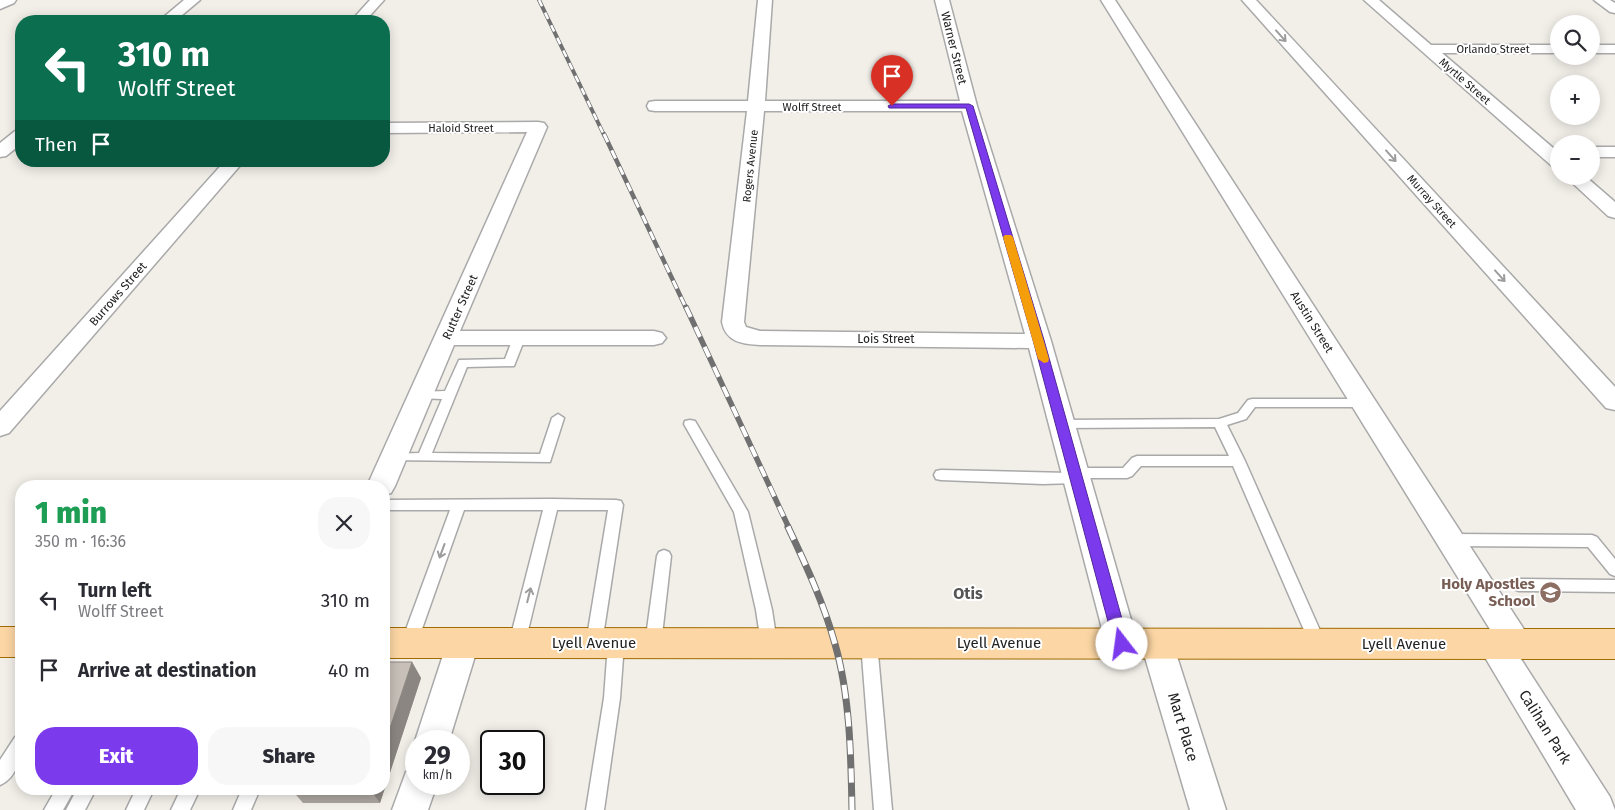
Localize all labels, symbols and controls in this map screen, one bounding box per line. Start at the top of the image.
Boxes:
street label: Warner Street [938,10,970,87]
map controls [1550,15,1600,185]
button: search [1550,15,1600,65]
one-way arrow [1275,30,1287,42]
text: 310 m [118,33,210,75]
icon: left [35,35,100,100]
street label: Orlando Street [1456,43,1530,56]
pin [871,55,913,106]
street label: Myrtle Street [1436,55,1493,107]
icon: arrive [878,62,906,90]
text: Wolff Street [118,75,236,102]
button: + [1550,75,1600,125]
street label: Wolff Street [783,101,841,114]
street label: Haloid Street [428,122,494,135]
street label: Rogers Avenue [740,129,761,203]
icon: arrive [87,130,115,158]
text: Then [35,133,77,156]
button: − [1550,135,1600,185]
one-way arrow [1385,150,1397,163]
street label: Murray Street [1404,172,1459,231]
street label: Burrows Street [86,259,150,329]
one-way arrow [1494,270,1506,283]
street label: Rutter Street [439,272,481,342]
street label: Austin Street [1288,289,1337,356]
street label: Lois Street [857,332,915,346]
text: 1 min [35,495,107,531]
button: close [318,497,370,549]
text: 350 m · 16:36 [35,532,126,551]
one-way arrow [437,543,446,558]
place label: Holy Apostles School [1441,575,1536,610]
text: Turn left [78,579,152,602]
school or university icon: Holy Apostles School [1539,581,1563,605]
district label: Otis [953,584,983,603]
icon: left [35,586,63,614]
one-way arrow [525,588,534,604]
text: 310 m [321,589,370,612]
text: Wolff Street [78,602,163,621]
position arrow [1095,617,1147,669]
street label: Lyell Avenue [552,634,636,652]
street label: Lyell Avenue [957,634,1041,652]
street label: Lyell Avenue [1362,635,1446,653]
icon: arrive [35,656,63,684]
text: Arrive at destination [78,659,257,682]
text: 40 m [328,659,370,682]
street label: Calihan Park [1515,687,1575,768]
street label: Mart Place [1164,690,1202,764]
button: Exit [35,727,198,785]
button: Share [208,727,370,785]
speed limit sign: 30 [480,730,545,795]
text: 29 [424,741,451,771]
text: km/h [423,768,452,782]

